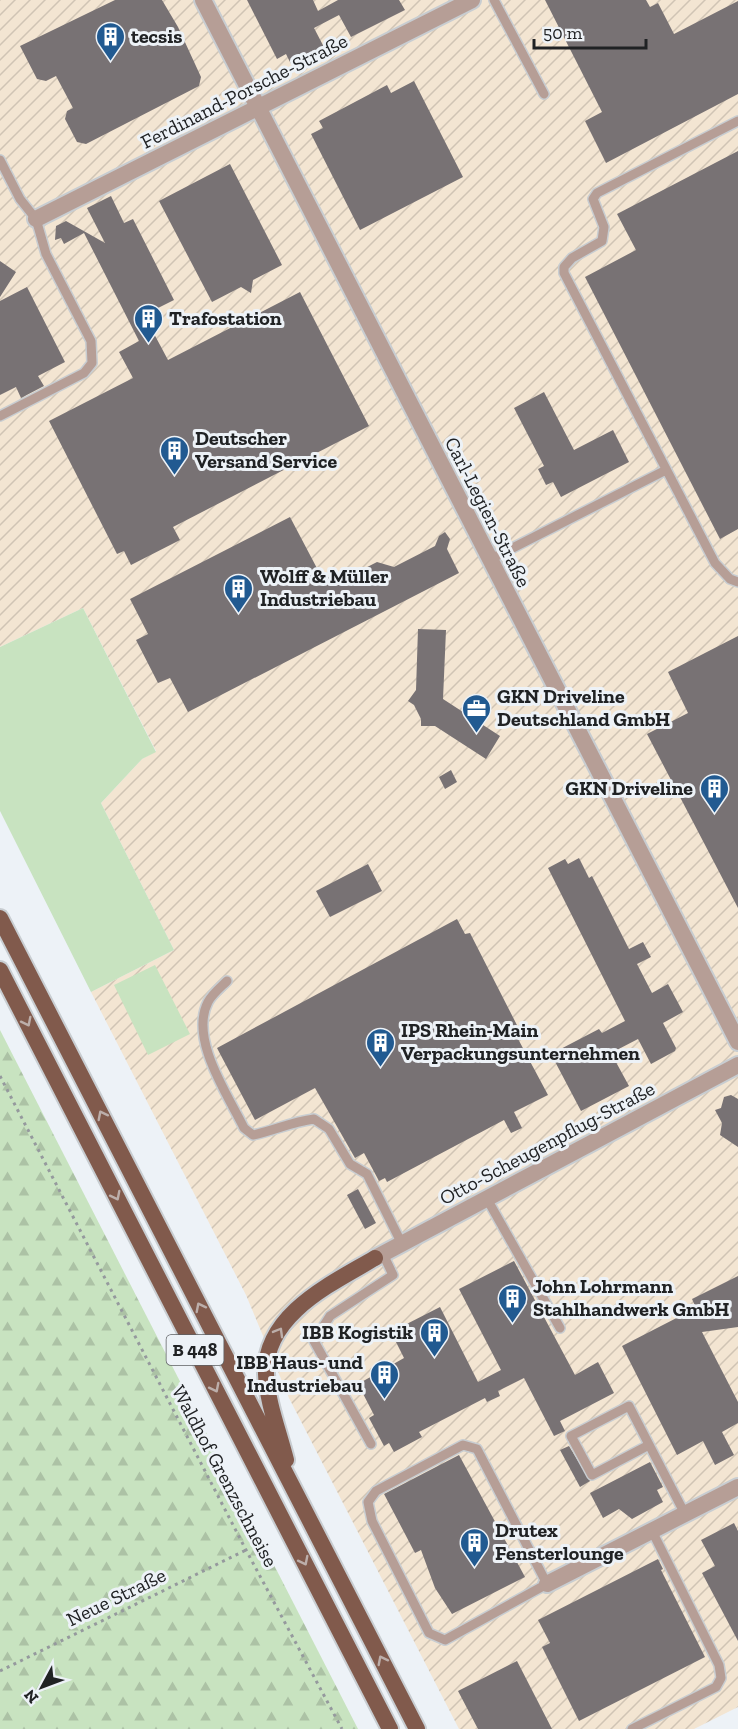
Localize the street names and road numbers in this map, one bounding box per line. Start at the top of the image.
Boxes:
street label: Ferdinand-Porsche-Straße [137,28,351,154]
street label: Carl-Legien-Straße [440,433,536,591]
street label: Otto-Scheugenpflug-Straße [435,1076,659,1210]
road number: B 448 [166,1335,224,1365]
street label: Waldhof Grenzschneise [167,1381,283,1571]
street label: Neue Straße [62,1563,170,1631]

